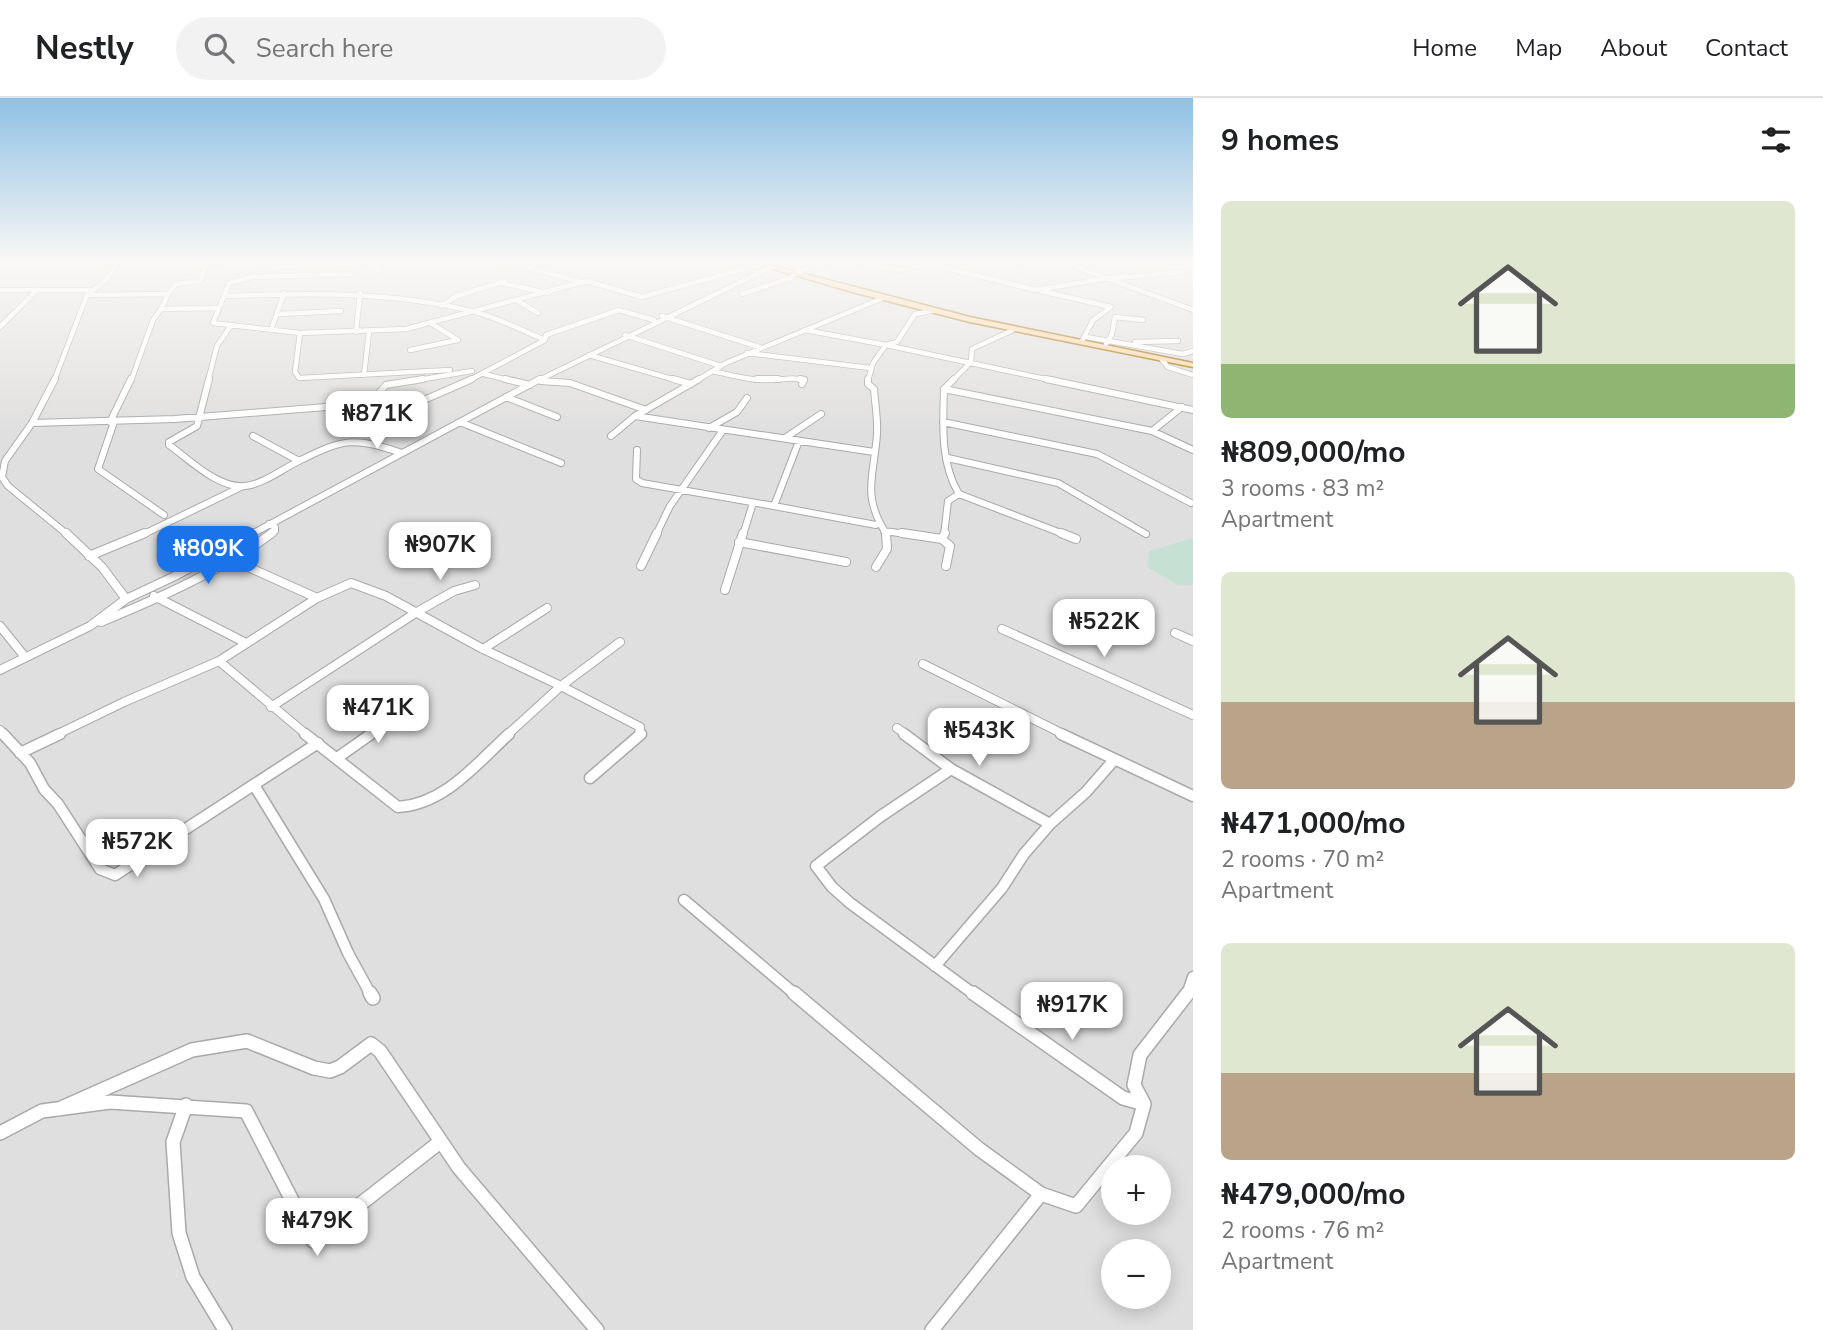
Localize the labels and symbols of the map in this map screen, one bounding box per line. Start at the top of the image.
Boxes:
pin: ₦871K [328,392,426,451]
pin: ₦907K [391,522,489,582]
pin: ₦809K [159,526,257,586]
pin: ₦522K [1055,600,1153,659]
pin: ₦471K [329,686,427,745]
pin: ₦543K [930,708,1028,768]
pin: ₦572K [88,820,186,879]
pin: ₦917K [1023,982,1121,1042]
pin: ₦479K [268,1198,366,1258]

